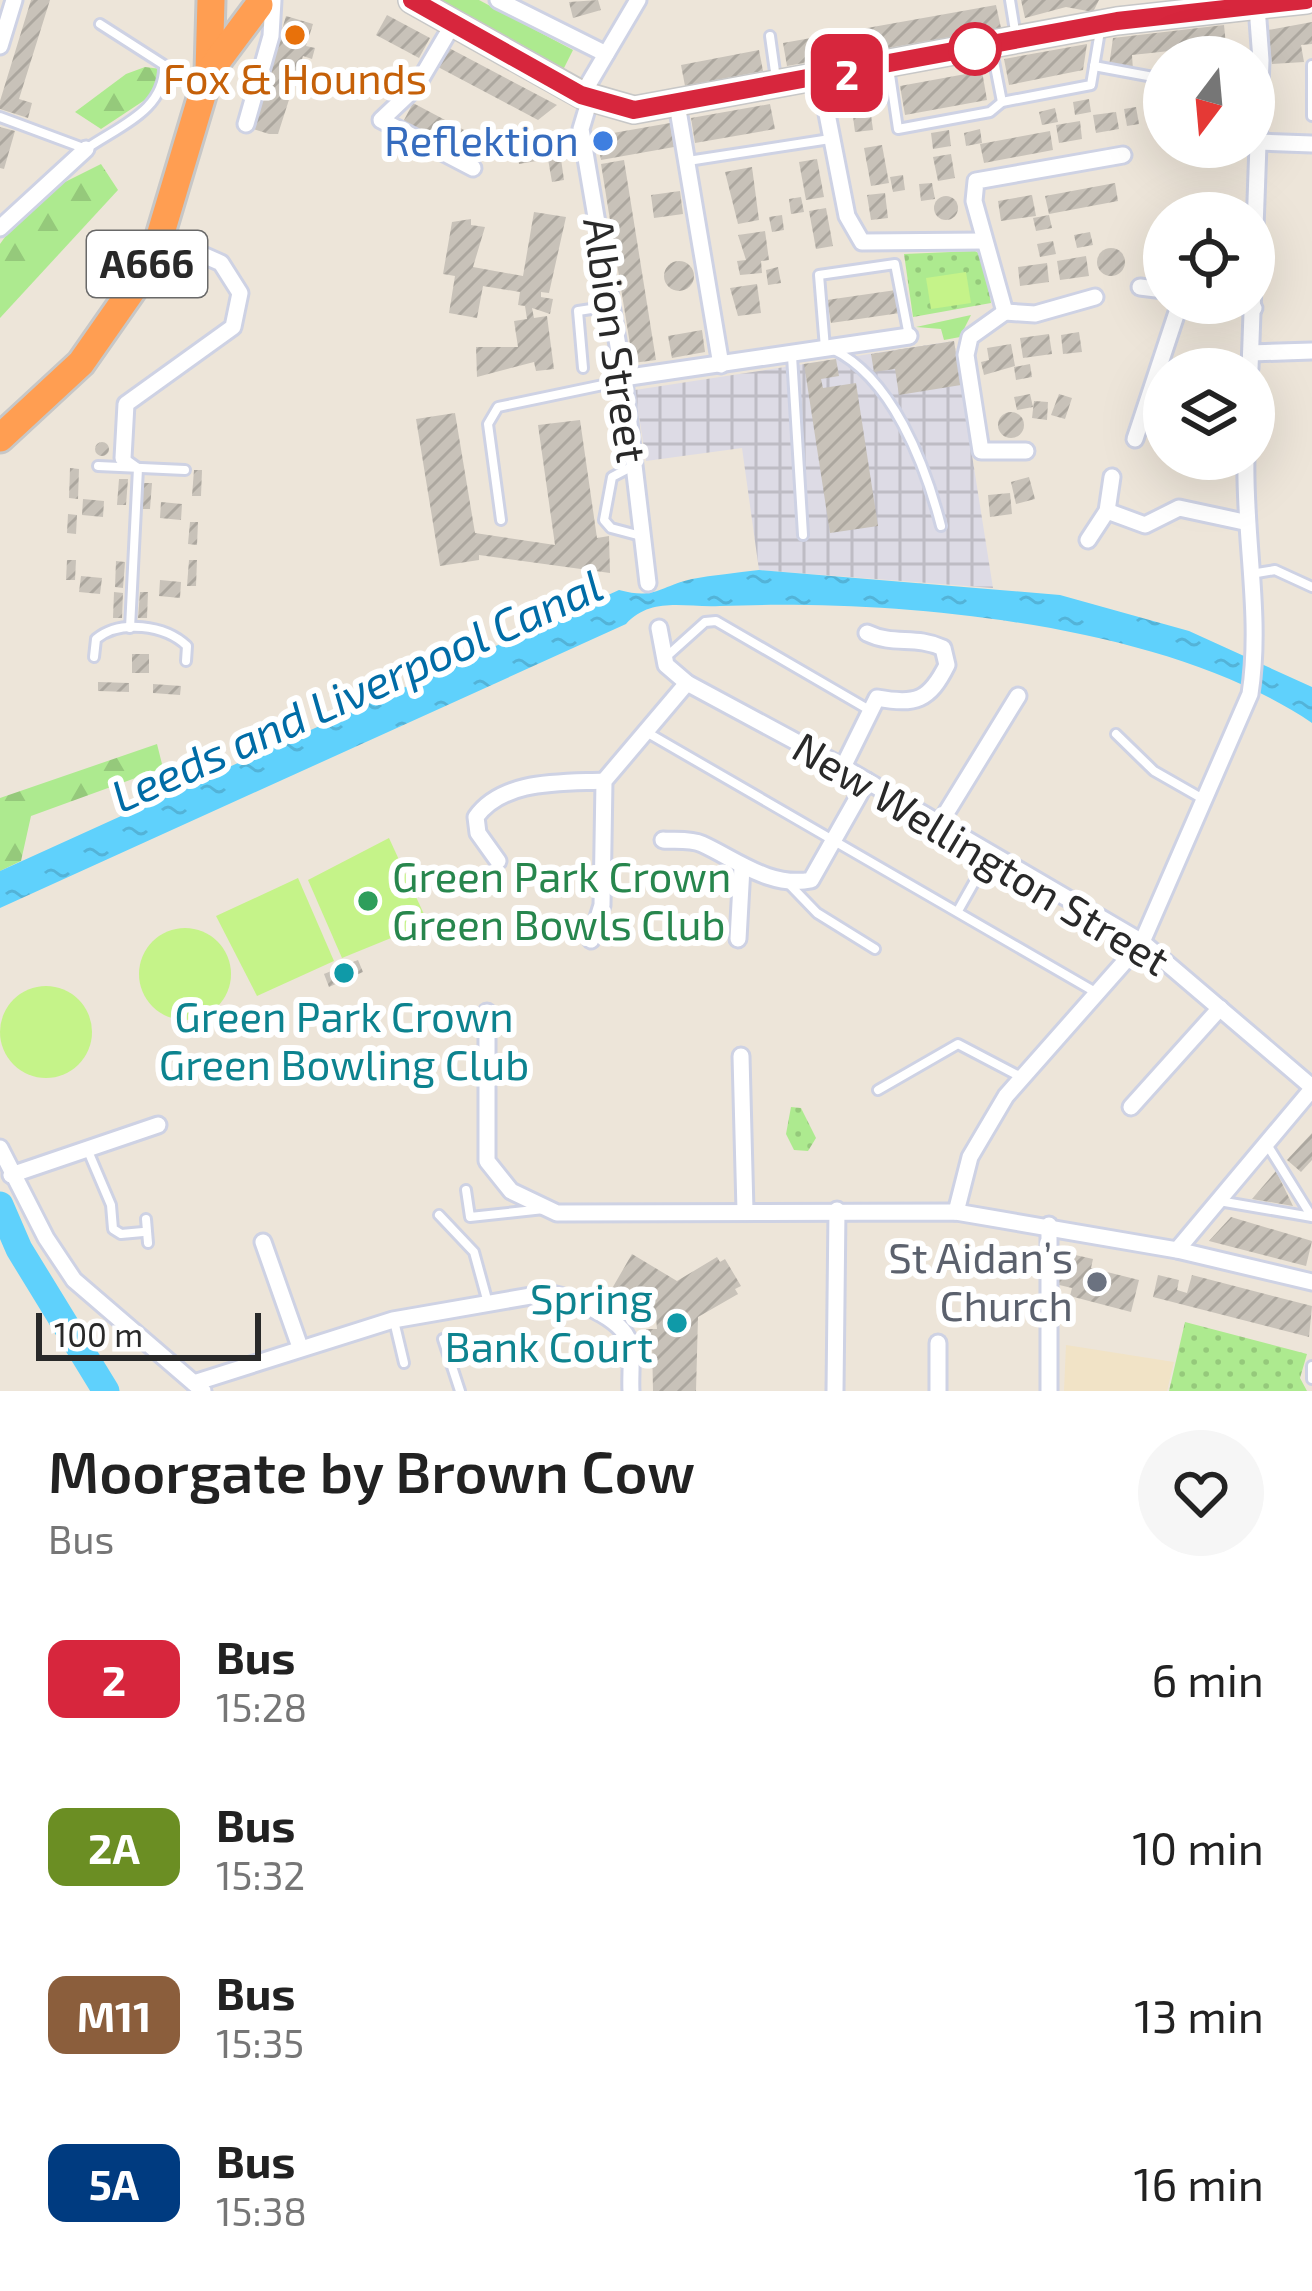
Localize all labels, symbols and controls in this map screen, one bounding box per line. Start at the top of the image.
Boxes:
marker: Fox & Hounds [282,22,308,48]
unlabelled marker [950,24,1000,74]
line badge: 2 [808,34,886,112]
north arrow [1143,36,1275,168]
map controls [1143,36,1275,480]
text: 2 [835,48,859,98]
place label: Fox & Hounds [163,52,427,102]
place label: Reflektion [384,114,579,164]
marker: Reflektion [590,128,616,154]
button: locate [1143,192,1275,324]
street label: Albion Street [575,214,659,466]
road number: A666 [87,231,207,297]
button: layers [1143,348,1275,480]
water label: Leeds and Liverpool Canal [102,556,610,822]
street label: New Wellington Street [785,720,1179,984]
place label: Green Park Crown Green Bowls Club [392,850,731,948]
marker: Green Park Crown Green Bowls Club [355,888,381,914]
marker: Green Park Crown Green Bowling Club [331,960,357,986]
place label: Green Park Crown Green Bowling Club [159,990,529,1088]
place label: St Aidan’s Church [888,1231,1073,1329]
marker: St Aidan’s Church [1084,1269,1110,1295]
place label: Spring Bank Court [445,1272,653,1370]
scale bar [36,1307,261,1360]
marker: Spring Bank Court [664,1310,690,1336]
text: 100 m [54,1314,143,1354]
button: heart [1138,1430,1264,1556]
text: Moorgate by Brown Cow [48,1436,695,1504]
text: Bus [48,1515,114,1562]
text: Bus [216,1629,295,1683]
text: 6 min [1151,1652,1264,1706]
text: 2 [102,1654,126,1704]
text: 15:28 [216,1683,307,1730]
text: Bus [216,1797,295,1851]
text: 10 min [1132,1820,1264,1874]
text: 2A [88,1822,140,1872]
text: 15:32 [216,1851,305,1898]
text: Bus [216,1965,295,2019]
text: 13 min [1134,1988,1264,2042]
text: M11 [77,1990,151,2040]
text: 15:35 [216,2019,304,2066]
text: Bus [216,2133,295,2187]
text: 16 min [1134,2156,1264,2210]
text: 5A [89,2158,139,2208]
text: 15:38 [216,2187,307,2234]

